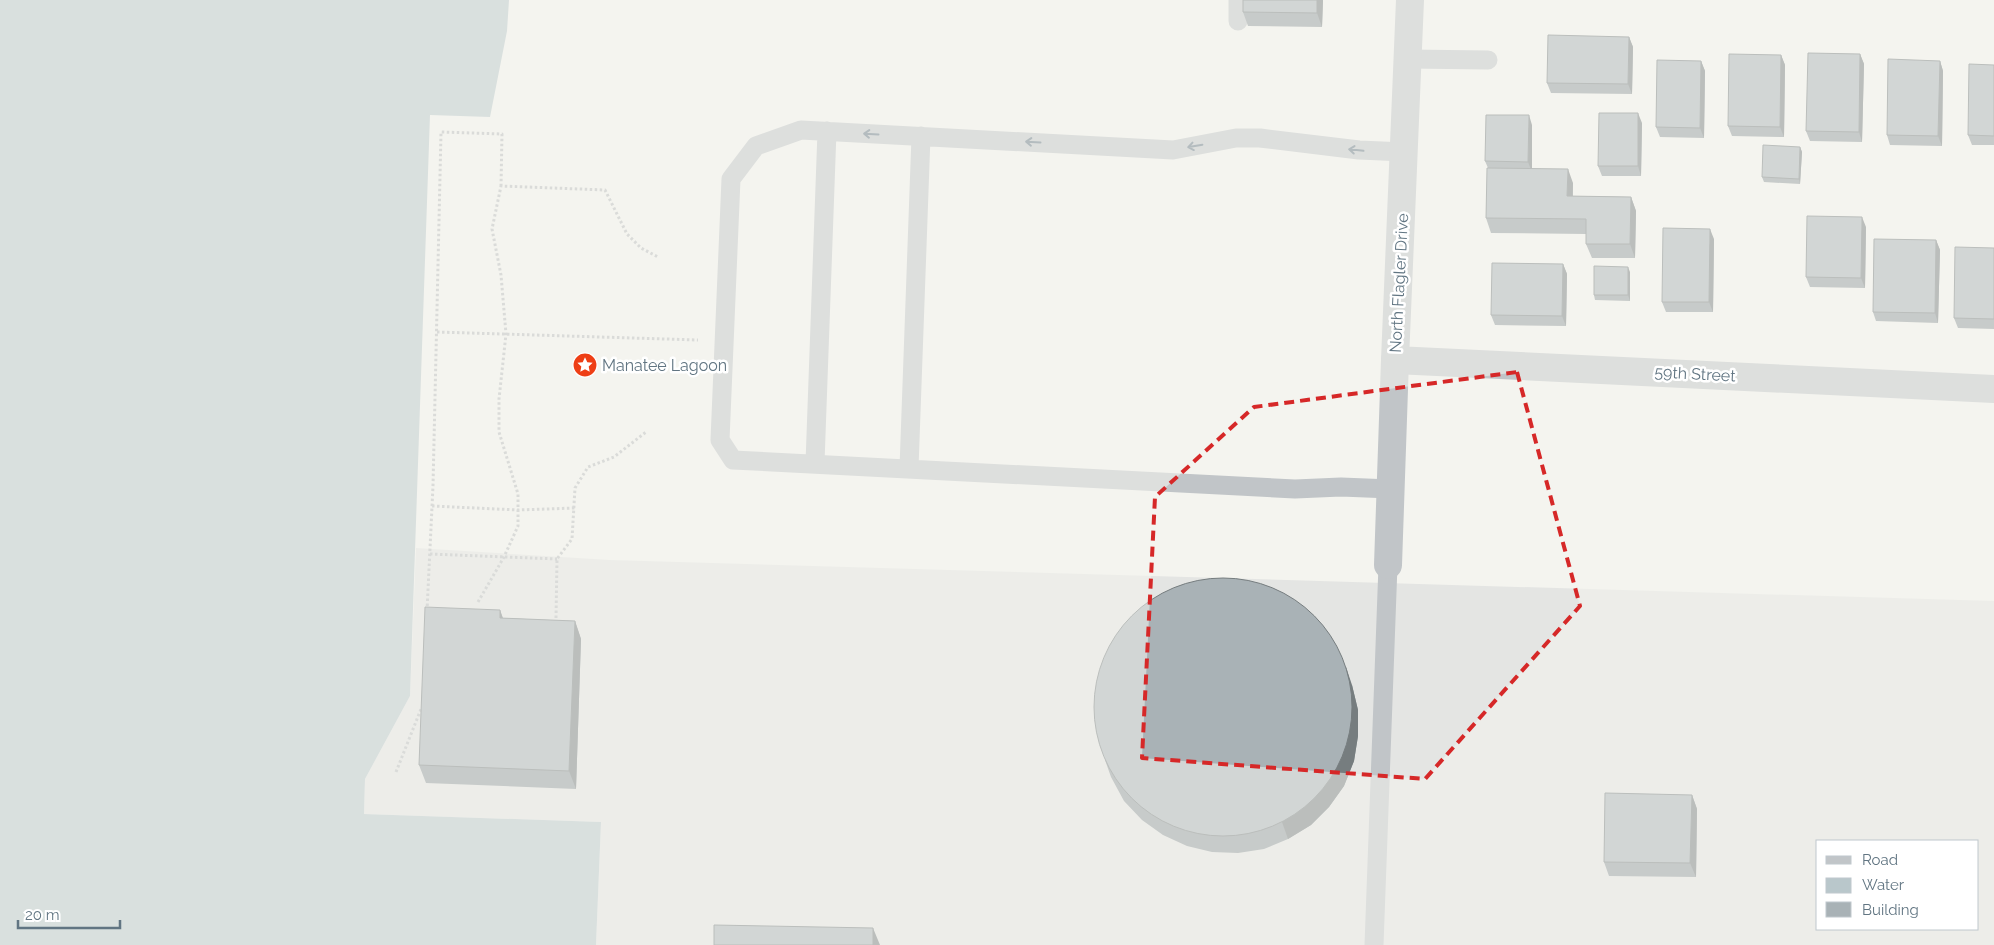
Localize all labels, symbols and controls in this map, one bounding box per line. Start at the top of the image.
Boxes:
one-way arrow [863,129,879,138]
one-way arrow [1025,138,1041,147]
one-way arrow [1187,141,1203,151]
one-way arrow [1348,145,1364,155]
street label: North Flagler Drive [1386,213,1412,353]
place icon: Manatee Lagoon [572,352,598,378]
place label: Manatee Lagoon [602,356,727,375]
street label: 59th Street [1654,362,1737,386]
legend [1816,840,1979,930]
text: Road [1862,851,1898,869]
text: Water [1862,876,1905,894]
scale bar [18,898,120,930]
text: Building [1862,901,1919,919]
text: 20 m [25,906,60,924]

